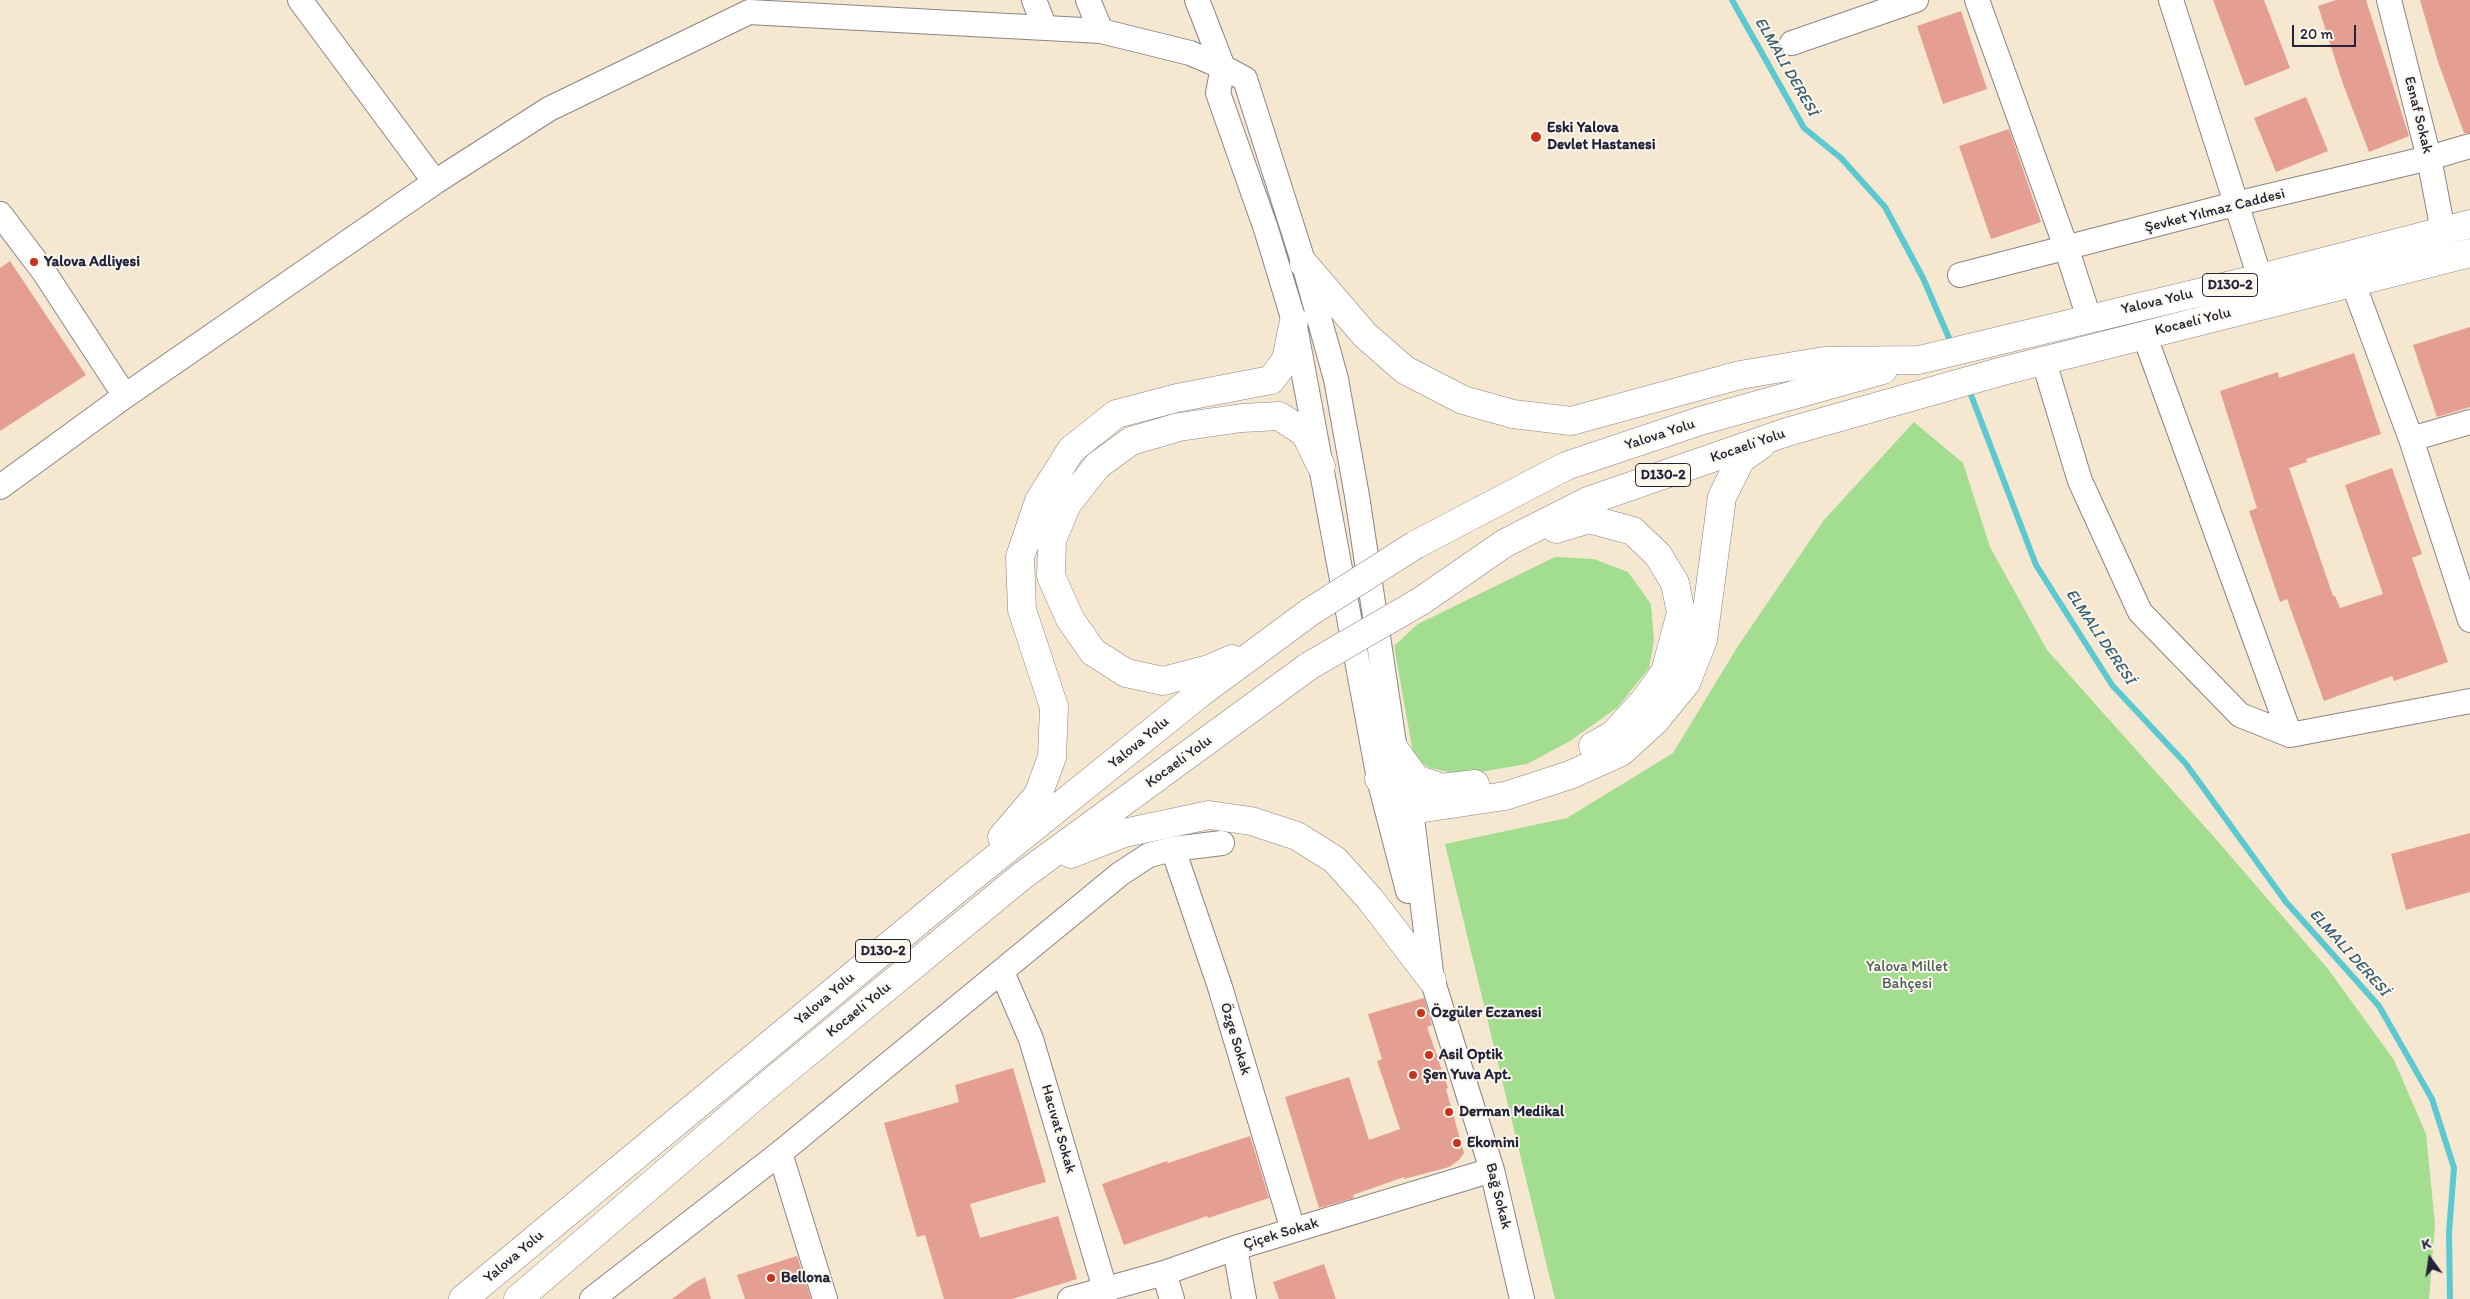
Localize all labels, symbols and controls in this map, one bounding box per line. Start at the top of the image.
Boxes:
water label: ELMALI DERESİ [1750,14,1822,120]
scale bar [2295,15,2359,47]
text: 20 m [2300,25,2333,43]
street label: Esnaf Sokak [2400,75,2436,155]
place label: Eski Yalova Devlet Hastanesi [1547,119,1656,154]
marker: Eski Yalova Devlet Hastanesi [1529,130,1543,144]
street label: Şevket Yılmaz Caddesi [2143,185,2287,237]
place label: Yalova Adliyesi [44,253,140,271]
marker: Yalova Adliyesi [28,256,40,268]
road number: D130-2 [2202,274,2258,296]
street label: Yalova Yolu [2119,285,2195,319]
street label: Kocaeli̇ Yolu [2153,304,2233,340]
street label: Yalova Yolu [1623,415,1697,455]
street label: Kocaeli̇ Yolu [1708,425,1788,467]
road number: D130-2 [1636,464,1690,486]
water label: ELMALI DERESİ [2061,586,2139,688]
street label: Yalova Yolu [1105,713,1173,773]
street label: Kocaeli̇ Yolu [1142,732,1216,792]
water label: ELMALI DERESİ [2305,905,2393,1001]
road number: D130-2 [856,939,910,962]
park label: Yalova Millet Bahçesi [1866,958,1948,993]
street label: Yalova Yolu [791,969,859,1029]
street label: Kocaeli̇ Yolu [823,978,895,1042]
street label: Özge Sokak [1215,1001,1255,1077]
place label: Özgüler Eczanesi [1431,1004,1542,1022]
marker: Özgüler Eczanesi [1415,1007,1427,1019]
place label: Asil Optik [1439,1046,1503,1064]
marker: Asil Optik [1423,1049,1435,1061]
place label: Şen Yuva Apt. [1423,1066,1511,1084]
marker: Şen Yuva Apt. [1407,1069,1419,1081]
street label: Hacıvat Sokak [1037,1082,1079,1176]
place label: Derman Medikal [1459,1103,1564,1121]
marker: Derman Medikal [1443,1106,1455,1118]
place label: Ekomini [1467,1134,1519,1152]
marker: Ekomini [1451,1137,1463,1149]
street label: Bağ Sokak [1481,1161,1515,1231]
street label: Çiçek Sokak [1241,1214,1321,1254]
street label: Yalova Yolu [480,1227,548,1287]
north arrow [2405,1234,2455,1284]
text: K [2420,1235,2433,1253]
place label: Bellona [781,1269,830,1287]
marker: Bellona [765,1272,777,1284]

